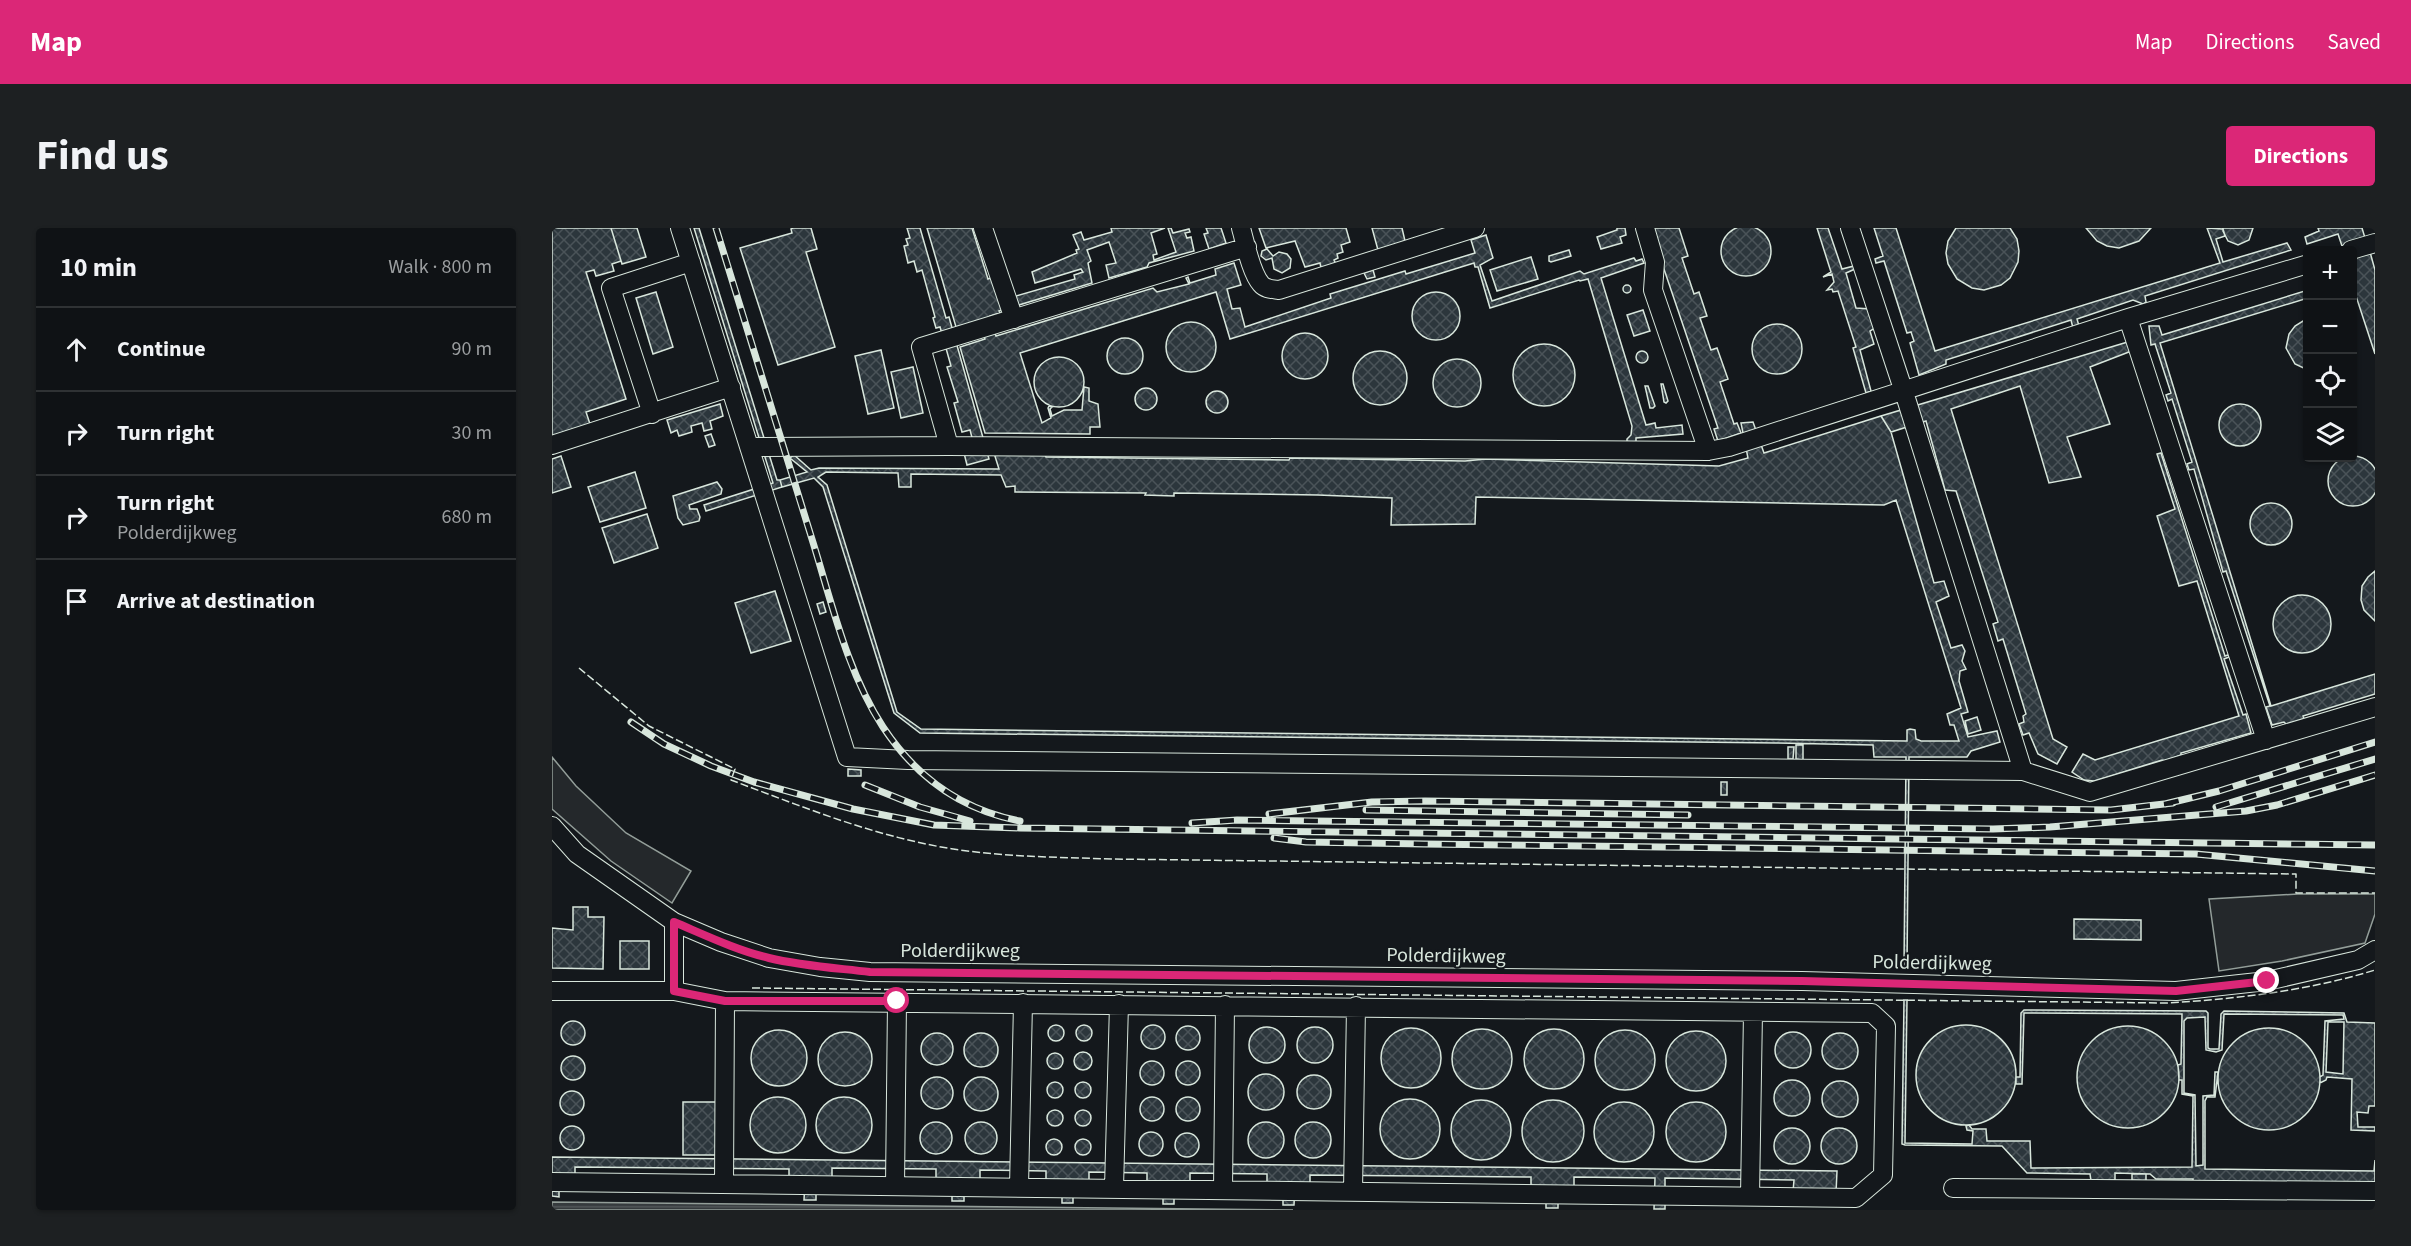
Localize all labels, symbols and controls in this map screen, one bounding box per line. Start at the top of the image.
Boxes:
text: Map [30,22,82,62]
text: Map [2135,27,2173,57]
text: Directions [2206,27,2294,57]
text: Saved [2327,27,2381,57]
text: Find us [36,126,169,186]
button: Directions [2226,126,2375,186]
map controls [2303,246,2357,462]
button: + [2303,246,2357,300]
text: 10 min [60,249,137,286]
text: Walk · 800 m [388,253,492,281]
button: − [2303,300,2357,354]
icon: ahead [60,333,93,366]
text: Continue [117,333,206,365]
text: 90 m [452,335,492,363]
button: locate [2303,354,2357,408]
button: layers [2303,408,2357,462]
icon: right [60,417,93,450]
text: Turn right [117,417,214,449]
text: 30 m [452,419,492,447]
text: Turn right [117,487,214,519]
icon: right [60,501,93,534]
text: 680 m [442,503,492,531]
text: Polderdijkweg [117,519,237,547]
icon: arrive [60,585,93,618]
text: Arrive at destination [117,585,315,617]
street label: Polderdijkweg [900,937,1020,965]
street label: Polderdijkweg [1386,941,1506,971]
street label: Polderdijkweg [1872,948,1992,978]
route end [2253,967,2279,993]
route start [883,987,909,1013]

